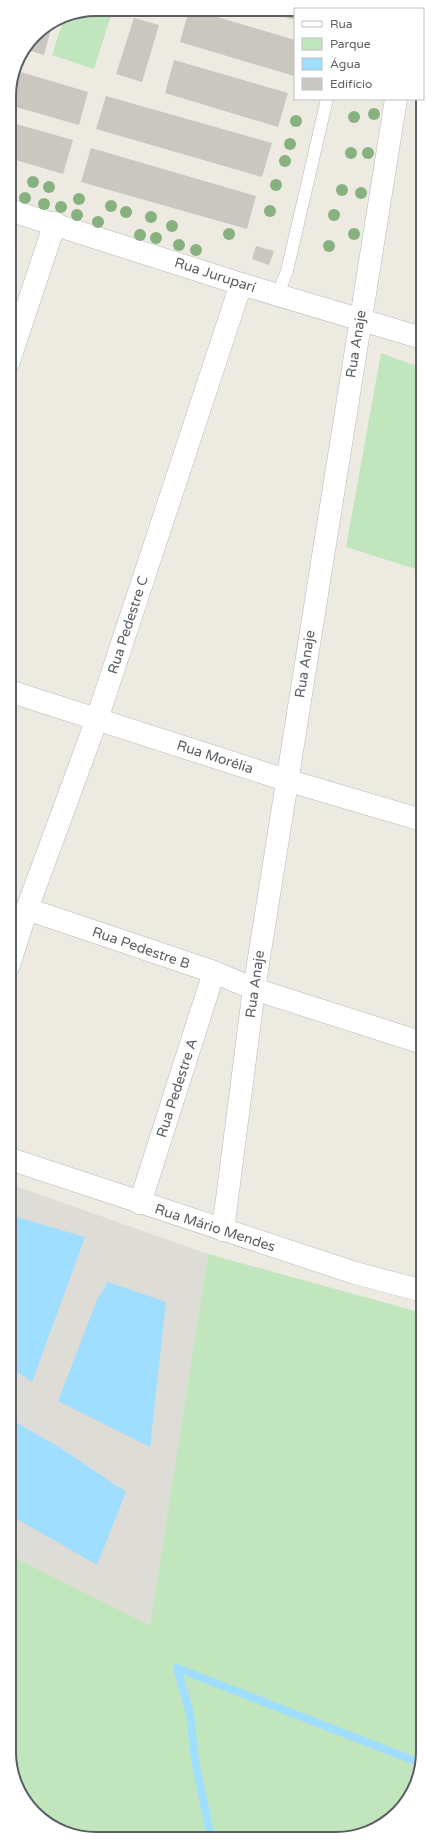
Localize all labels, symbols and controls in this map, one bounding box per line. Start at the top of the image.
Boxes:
legend [294,8,424,100]
text: Rua [330,17,353,31]
text: Parque [330,37,371,51]
text: Água [330,57,360,71]
text: Edifício [330,77,372,91]
street label: Rua Juruparí [172,254,258,296]
street label: Rua Anaje [342,309,370,379]
street label: Rua Pedestre C [104,573,152,676]
street label: Rua Anaje [291,629,319,699]
street label: Rua Morélia [174,737,256,777]
street label: Rua Pedestre B [90,923,192,973]
street label: Rua Anaje [242,949,268,1019]
street label: Rua Pedestre A [153,1036,201,1140]
street label: Rua Mário Mendes [153,1201,278,1256]

